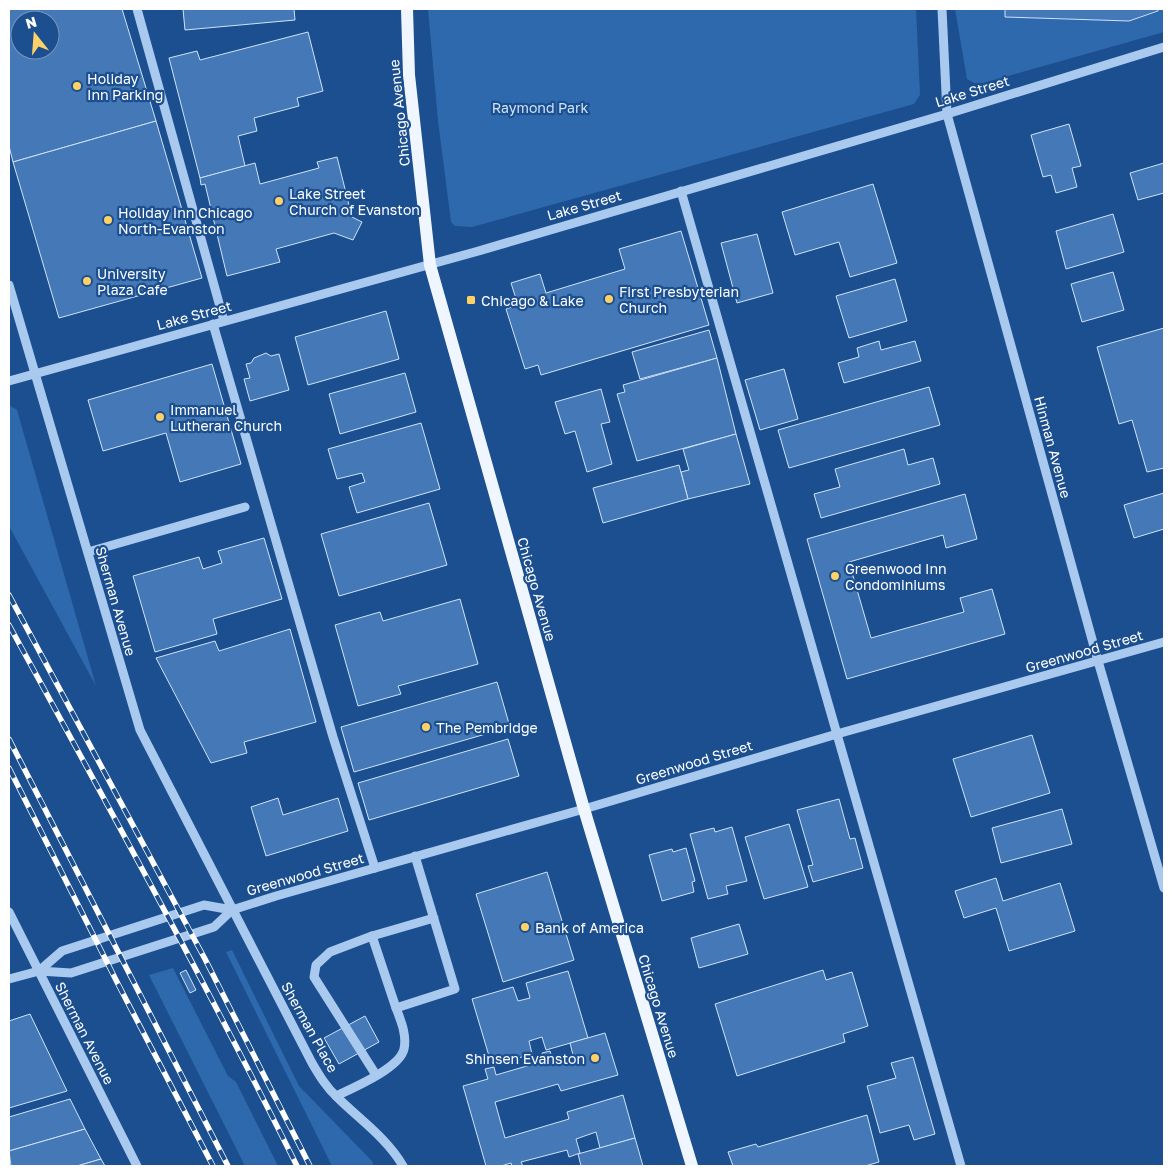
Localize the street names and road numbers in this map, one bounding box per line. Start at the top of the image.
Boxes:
street label: Chicago Avenue [385,59,413,167]
street label: Lake Street [933,72,1011,110]
street label: Lake Street [545,186,623,224]
street label: Lake Street [155,297,233,333]
street label: Hinman Avenue [1031,394,1075,500]
street label: Chicago Avenue [514,535,560,643]
street label: Sherman Avenue [92,544,140,658]
street label: Greenwood Street [1023,626,1145,676]
street label: Greenwood Street [633,736,755,788]
street label: Greenwood Street [244,849,366,899]
street label: Chicago Avenue [635,952,683,1060]
street label: Sherman Avenue [52,979,118,1087]
street label: Sherman Place [278,979,342,1075]

